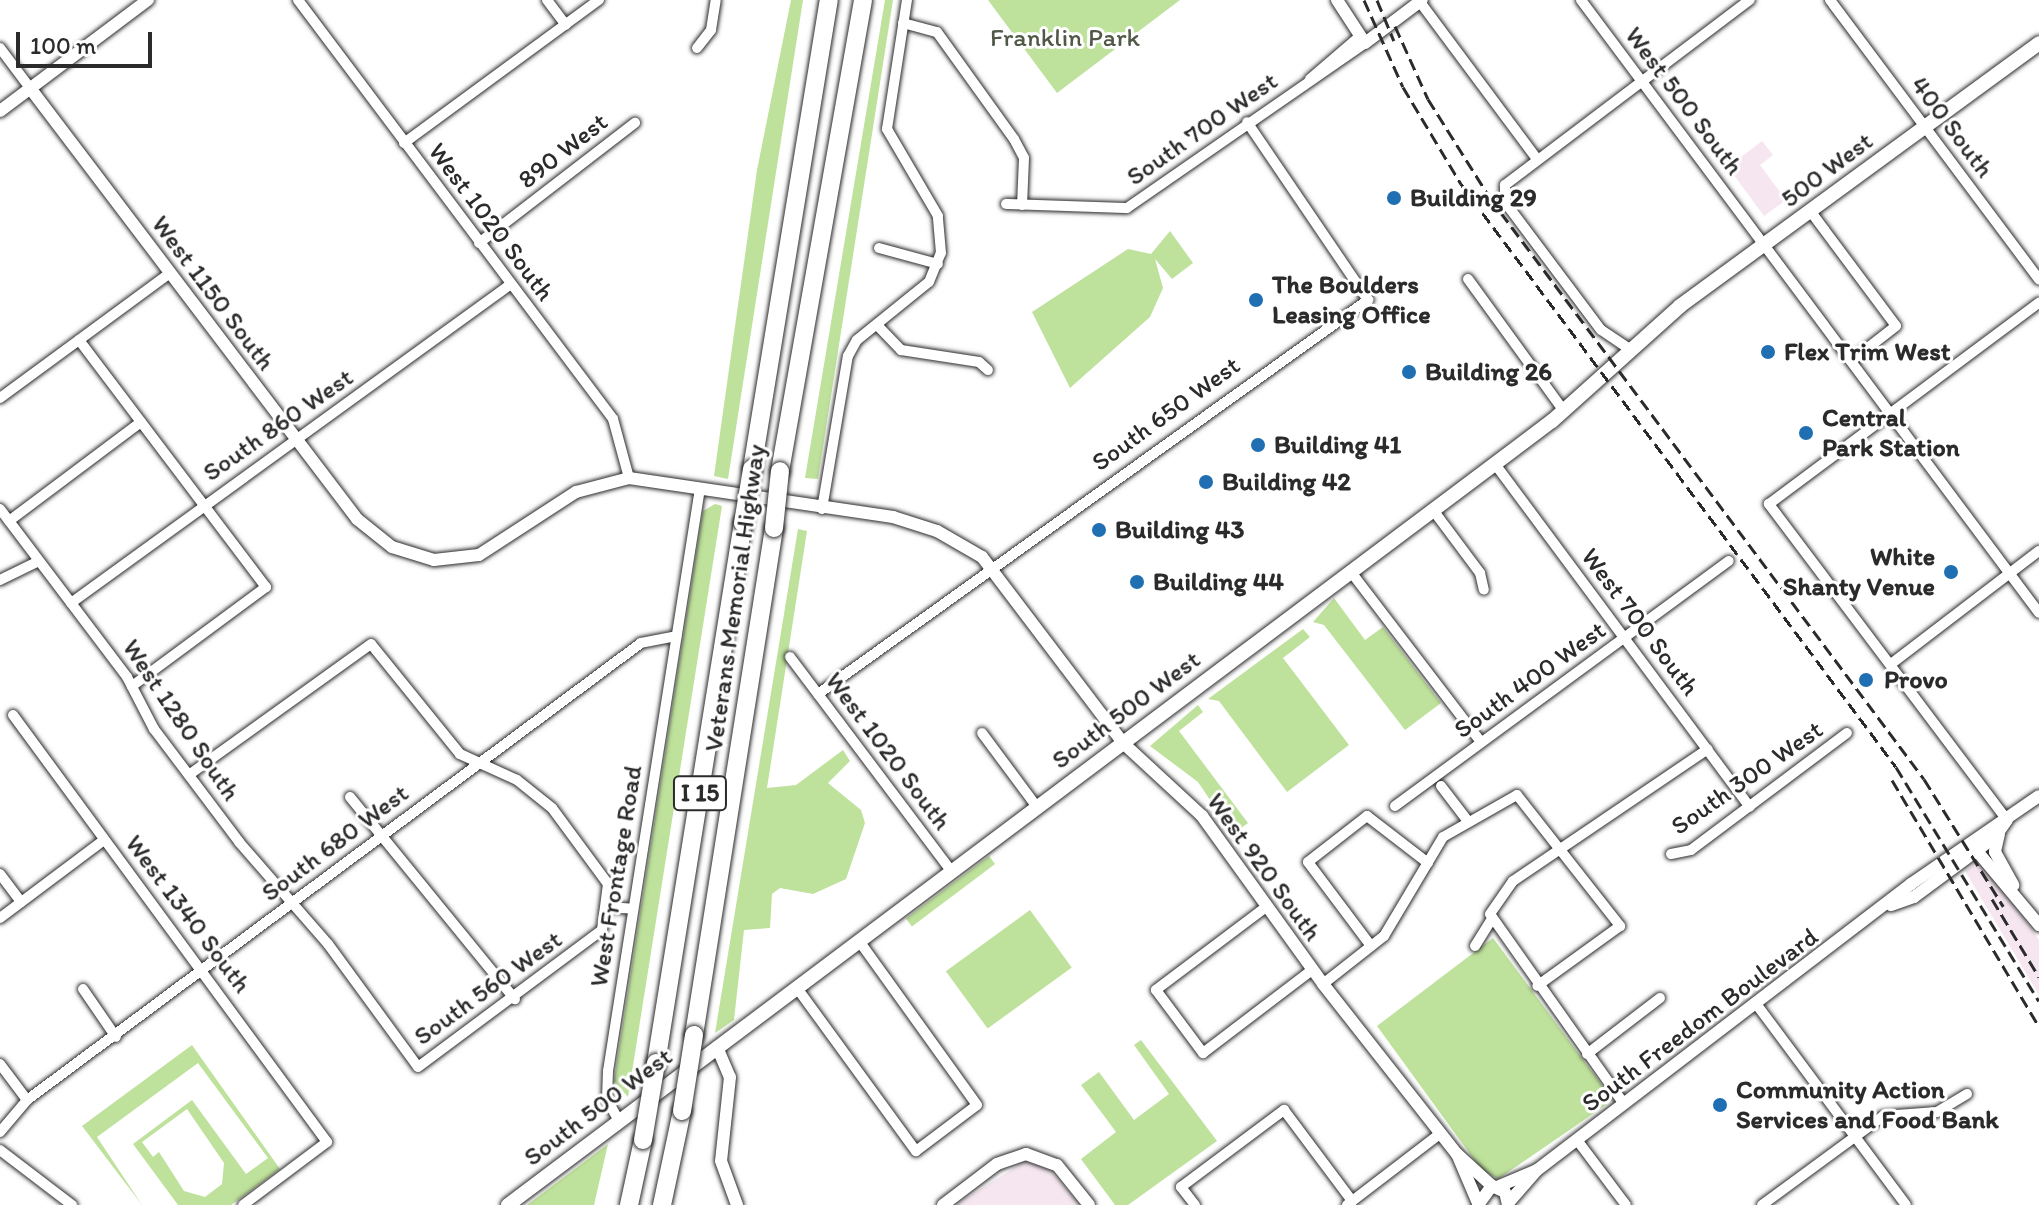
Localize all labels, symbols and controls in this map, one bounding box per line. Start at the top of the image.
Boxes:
scale bar [20,16,156,66]
street label: West 500 South [1618,21,1750,181]
park label: Franklin Park [990,22,1140,54]
text: 100 m [30,31,96,60]
street label: South 700 West [1121,66,1283,192]
street label: 400 South [1904,70,2000,184]
street label: 890 West [512,106,614,196]
street label: 500 West [1775,125,1879,215]
street label: West 1020 South [421,137,561,307]
place label: Building 29 [1410,182,1537,214]
marker: Building 29 [1385,189,1403,207]
street label: West 1150 South [145,209,281,377]
place label: The Boulders Leasing Office [1272,269,1431,330]
marker: The Boulders Leasing Office [1247,291,1265,309]
place label: Flex Trim West [1784,336,1947,368]
marker: Flex Trim West [1759,343,1777,361]
street label: South 650 West [1086,350,1246,478]
place label: Building 26 [1425,356,1552,388]
street label: South 860 West [197,362,359,488]
marker: Building 26 [1400,363,1418,381]
place label: Central Park Station [1822,402,1961,464]
marker: Central Park Station [1797,424,1815,442]
place label: Building 41 [1274,429,1401,461]
marker: Building 41 [1249,436,1267,454]
street label: Veterans Memorial Highway [698,443,772,753]
place label: Building 42 [1222,466,1351,498]
marker: Building 42 [1197,473,1215,491]
place label: Building 43 [1115,514,1244,546]
marker: Building 43 [1090,521,1108,539]
place label: White Shanty Venue [1783,541,1935,602]
street label: West 700 South [1574,542,1706,702]
marker: White Shanty Venue [1942,563,1960,581]
place label: Building 44 [1153,566,1284,598]
marker: Building 44 [1128,573,1146,591]
street label: South 400 West [1448,615,1612,745]
street label: West 1280 South [116,633,246,807]
street label: South 500 West [1046,644,1206,776]
place label: Provo [1884,664,1948,696]
street label: West 1020 South [818,666,958,836]
marker: Provo [1855,669,1877,691]
street label: South 300 West [1665,714,1829,842]
street label: West Frontage Road [583,764,649,988]
road number: I 15 [672,773,728,813]
street label: South 680 West [255,778,415,908]
street label: West 920 South [1200,787,1328,947]
street label: West 1340 South [118,829,258,999]
street label: South Freedom Boulevard [1575,921,1825,1119]
street label: South 560 West [408,924,568,1052]
street label: South 500 West [518,1041,678,1173]
place label: Community Action Services and Food Bank [1736,1074,2000,1136]
marker: Community Action Services and Food Bank [1711,1096,1729,1114]

